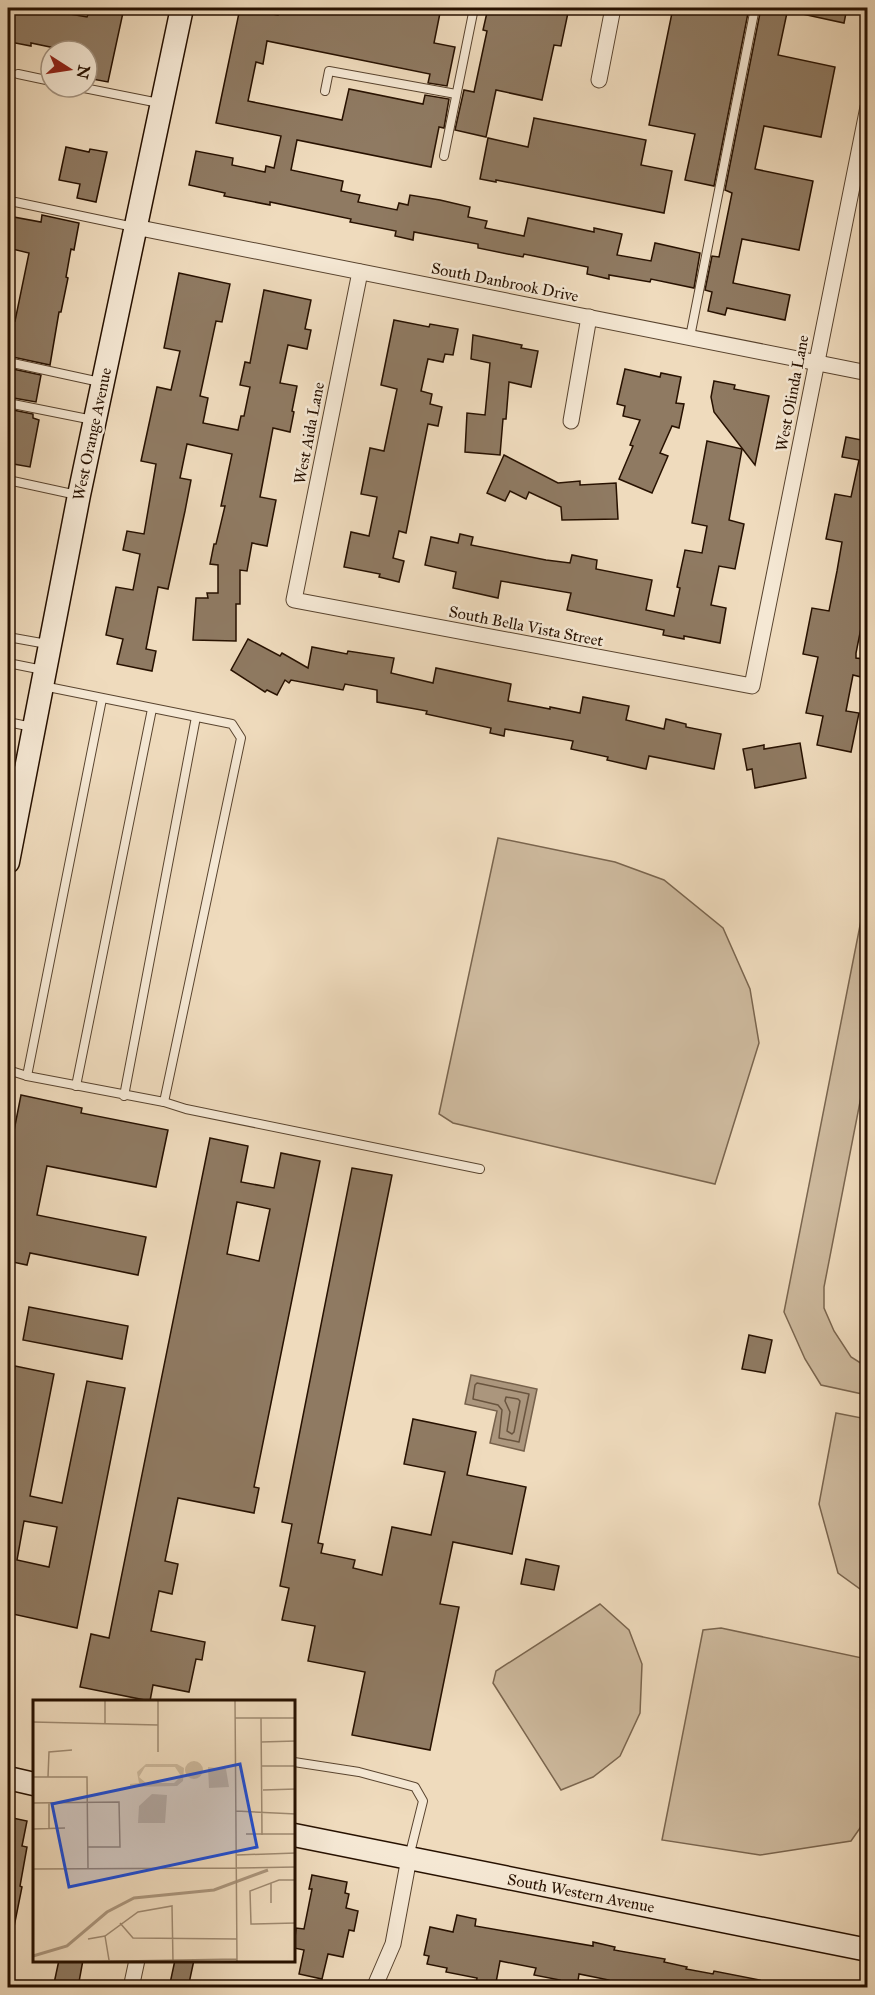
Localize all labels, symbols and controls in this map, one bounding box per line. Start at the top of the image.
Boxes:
north arrow [39,39,99,99]
text: N [72,63,94,81]
street label: South Danbrook Drive [430,258,581,306]
street label: West Olinda Lane [771,333,813,453]
street label: West Orange Avenue [69,365,116,502]
street label: West Aida Lane [290,380,328,486]
street label: South Bella Vista Street [447,602,605,650]
inset map [33,1700,296,1962]
street label: South Western Avenue [506,1869,656,1917]

